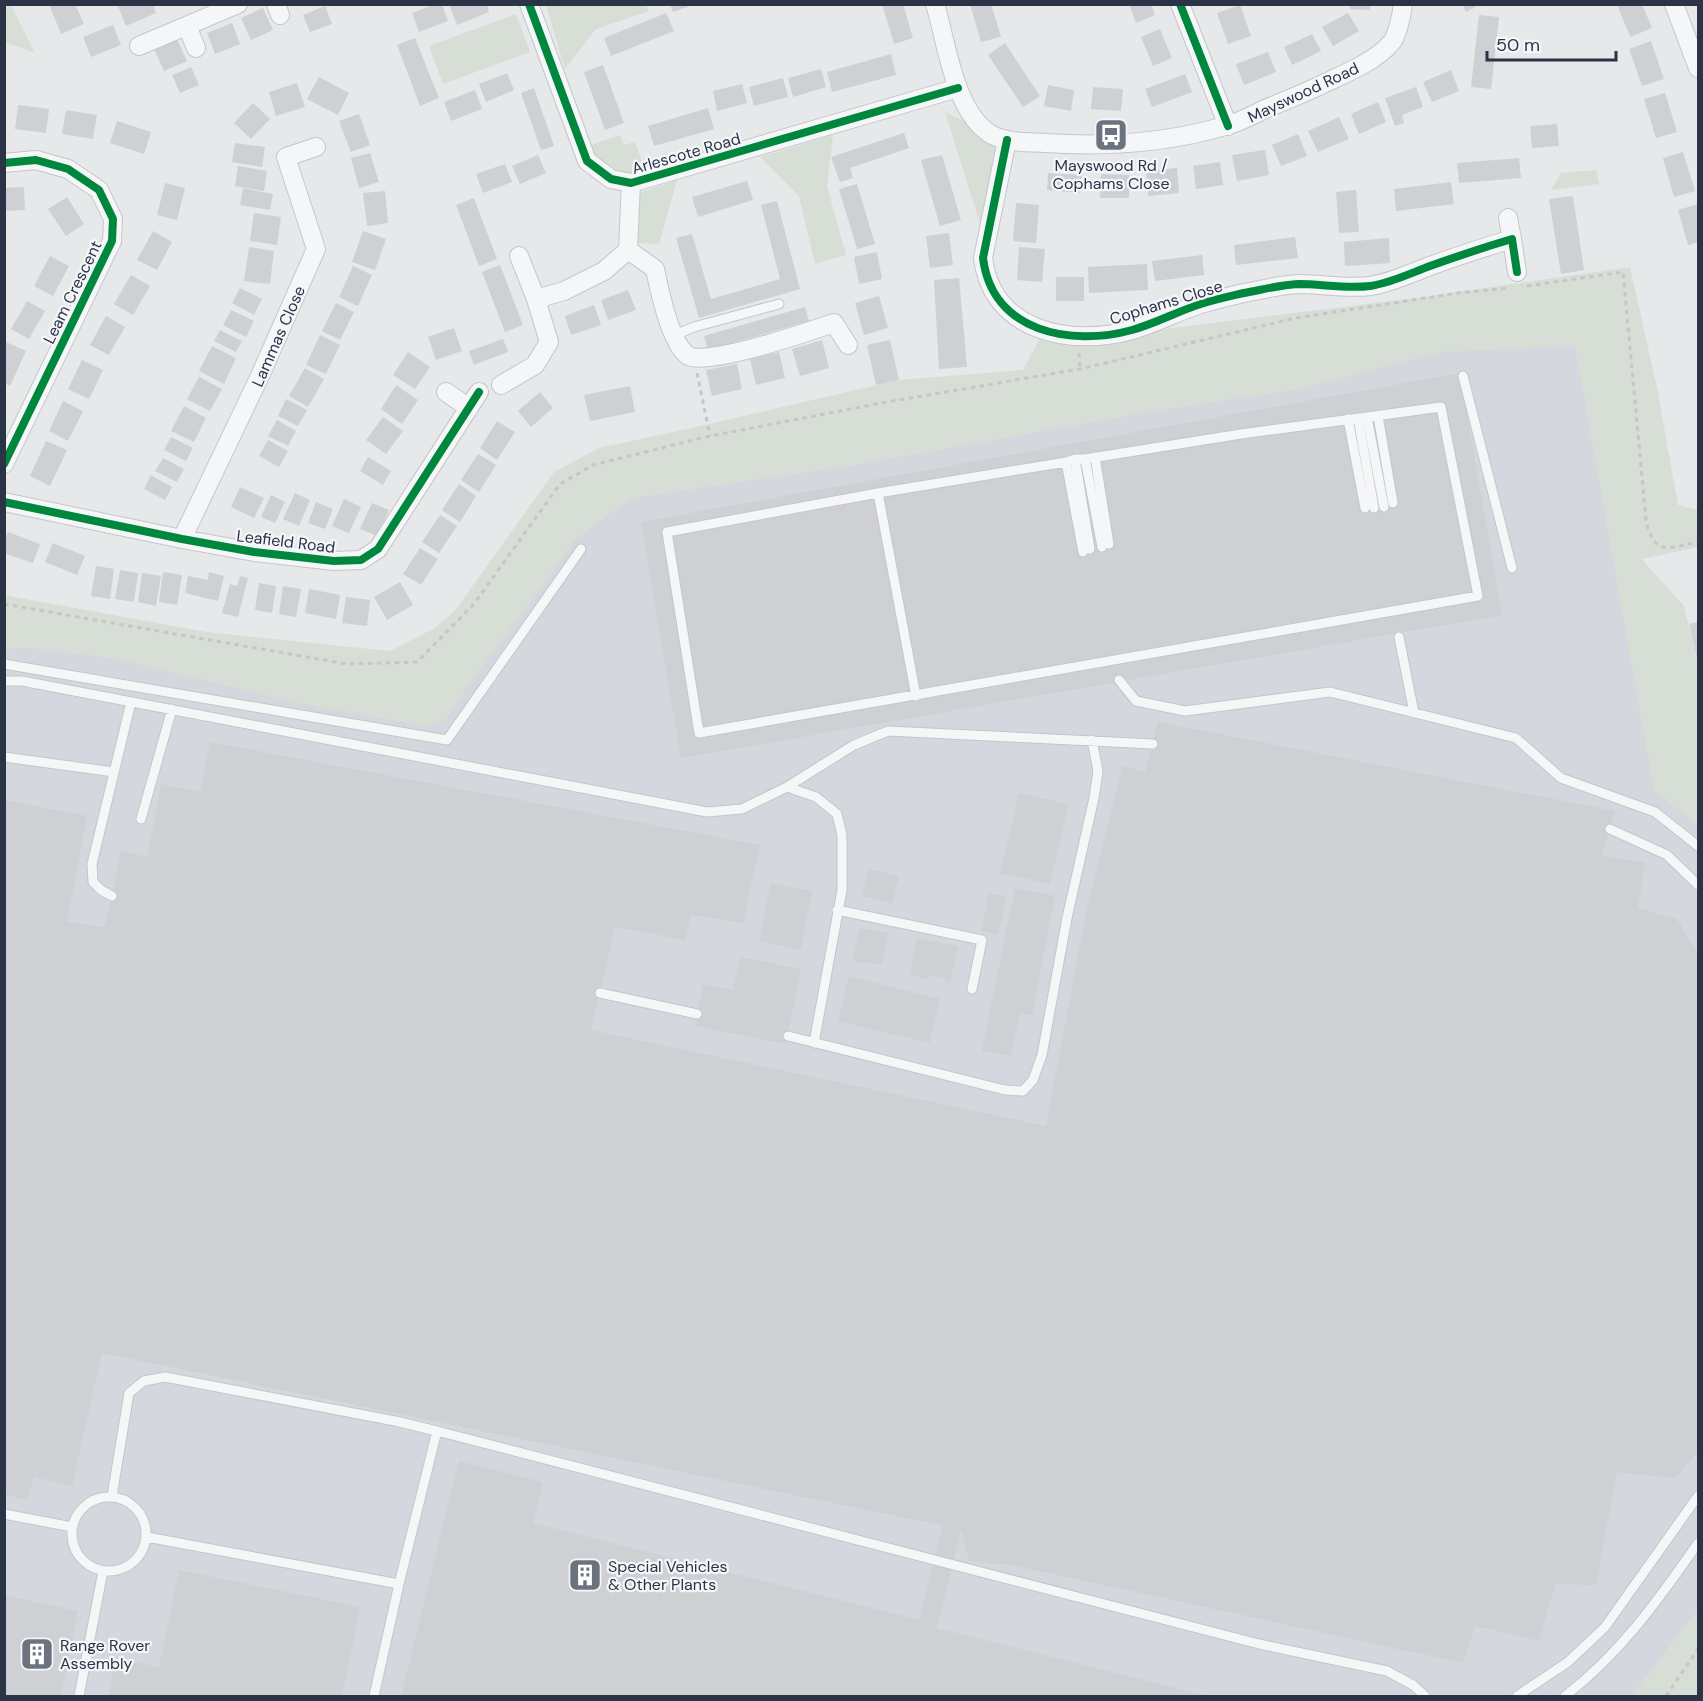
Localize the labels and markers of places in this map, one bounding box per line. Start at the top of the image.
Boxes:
bus stop icon: Mayswood Rd / Cophams Close [1093,117,1129,153]
place label: Mayswood Rd / Cophams Close [1052,155,1170,194]
place label: Special Vehicles & Other Plants [608,1556,728,1595]
building icon: Special Vehicles & Other Plants [567,1557,603,1593]
place label: Range Rover Assembly [60,1635,150,1674]
building icon: Range Rover Assembly [19,1636,55,1672]

